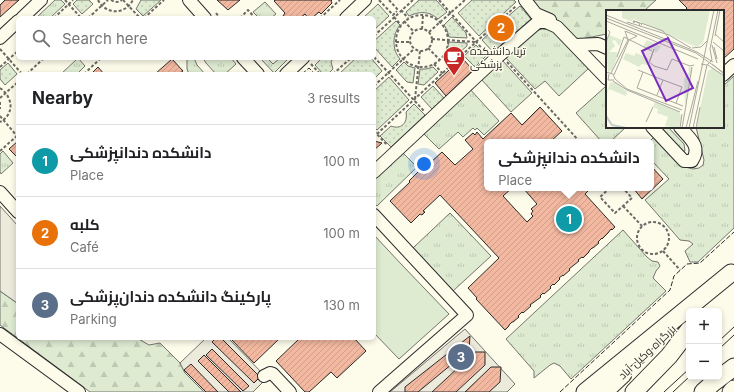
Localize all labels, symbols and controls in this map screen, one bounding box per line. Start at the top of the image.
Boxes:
inset map [606,10,724,128]
pin: 2 [488,13,514,43]
search box [16,16,376,60]
icon: search [30,27,52,49]
text: Search here [62,29,148,48]
cafe icon: تریا دانشکده پزشکی [441,44,467,77]
place label: تریا دانشکده پزشکی [470,44,526,71]
text: Nearby [32,88,93,108]
text: 3 results [307,90,360,106]
popup [484,139,654,191]
text: دانشکده دندانپزشکی [70,143,211,162]
text: دانشکده دندانپزشکی [498,148,640,167]
text: 1 [42,153,48,169]
text: 100 m [323,153,360,169]
your location [414,154,434,174]
text: Place [70,167,104,183]
text: Place [498,172,532,188]
pin: 1 [556,204,582,234]
text: کلبه [70,215,100,234]
text: 2 [41,225,49,241]
text: 100 m [323,225,360,241]
text: Café [70,239,99,255]
text: پارکینگ دانشکده دندان‌پزشکی [70,287,271,306]
text: 3 [41,297,49,313]
text: 130 m [323,297,360,313]
map controls [686,308,722,380]
button: + [686,308,722,344]
text: Parking [70,311,117,327]
street label: بزرگراه وکیل آباد [615,322,679,382]
pin: 3 [448,342,474,372]
button: − [686,344,722,380]

